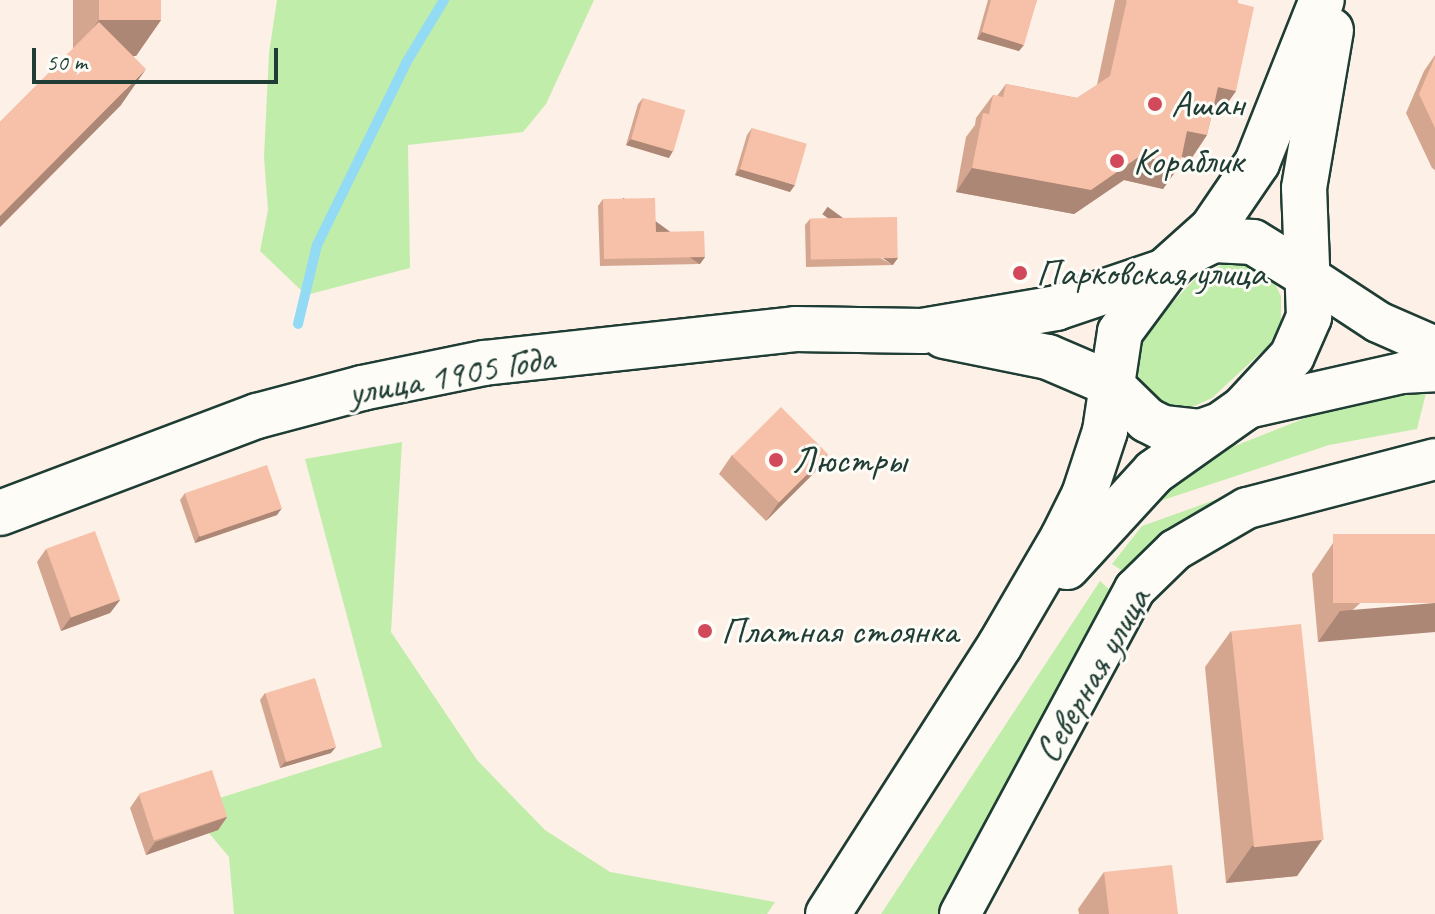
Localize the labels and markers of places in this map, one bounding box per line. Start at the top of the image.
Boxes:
place label: Ашан [1171,81,1244,127]
marker: Ашан [1146,95,1164,113]
place label: Кораблик [1133,138,1243,184]
marker: Кораблик [1108,152,1126,170]
place label: Парковская улица [1036,250,1268,296]
marker: Парковская улица [1011,264,1029,282]
place label: Люстры [792,437,906,483]
marker: Люстры [767,451,785,469]
place label: Платная стоянка [721,608,958,654]
marker: Платная стоянка [696,622,714,640]

